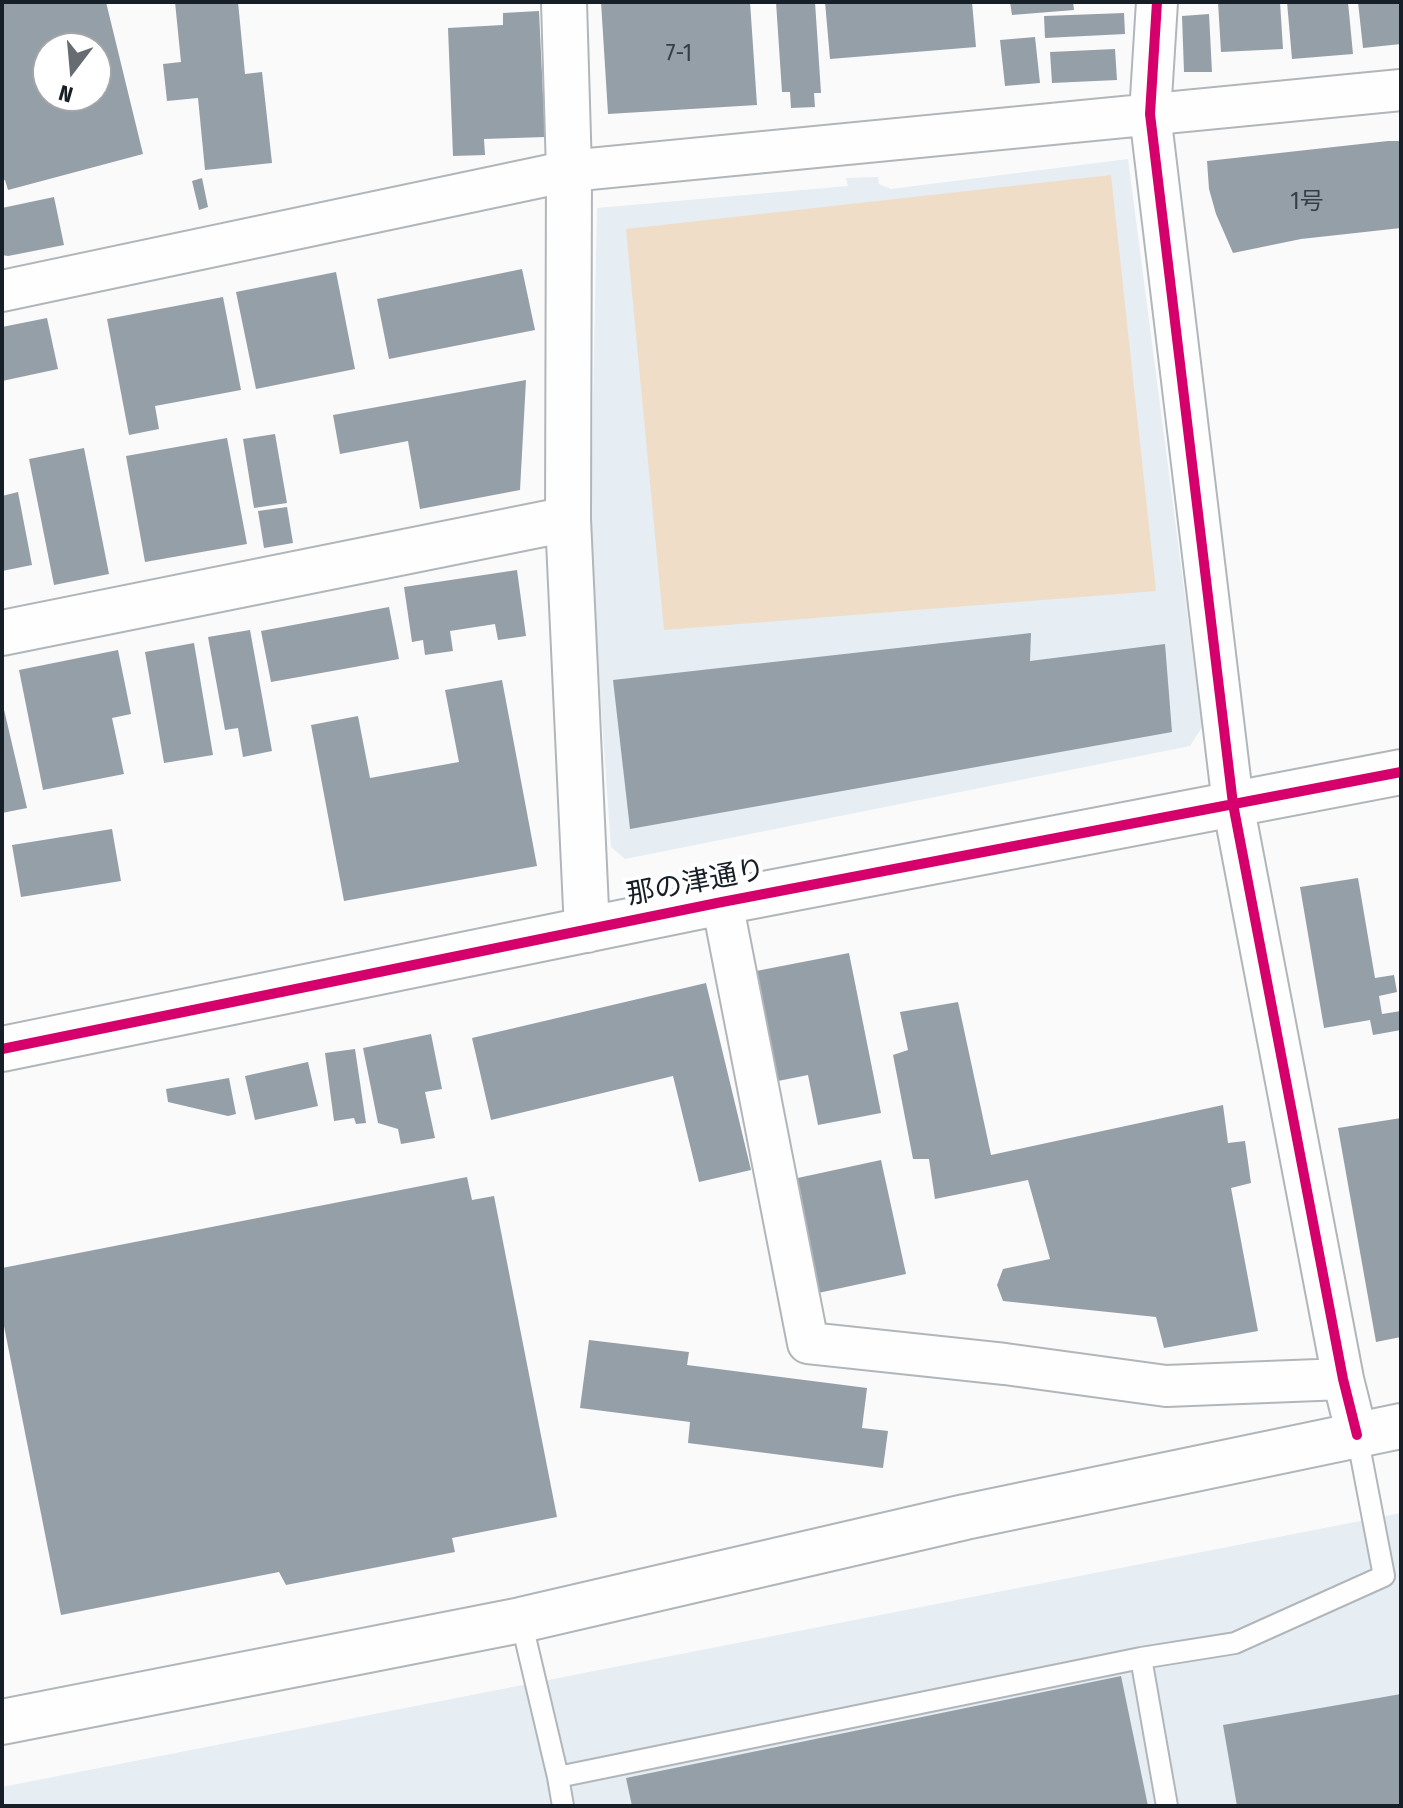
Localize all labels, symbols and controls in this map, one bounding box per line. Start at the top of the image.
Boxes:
north arrow [32,32,112,112]
house number: 7-1 [666,40,692,68]
text: N [56,79,76,108]
house number: 1号 [1290,188,1324,216]
street label: 那の津通り [624,853,768,913]

